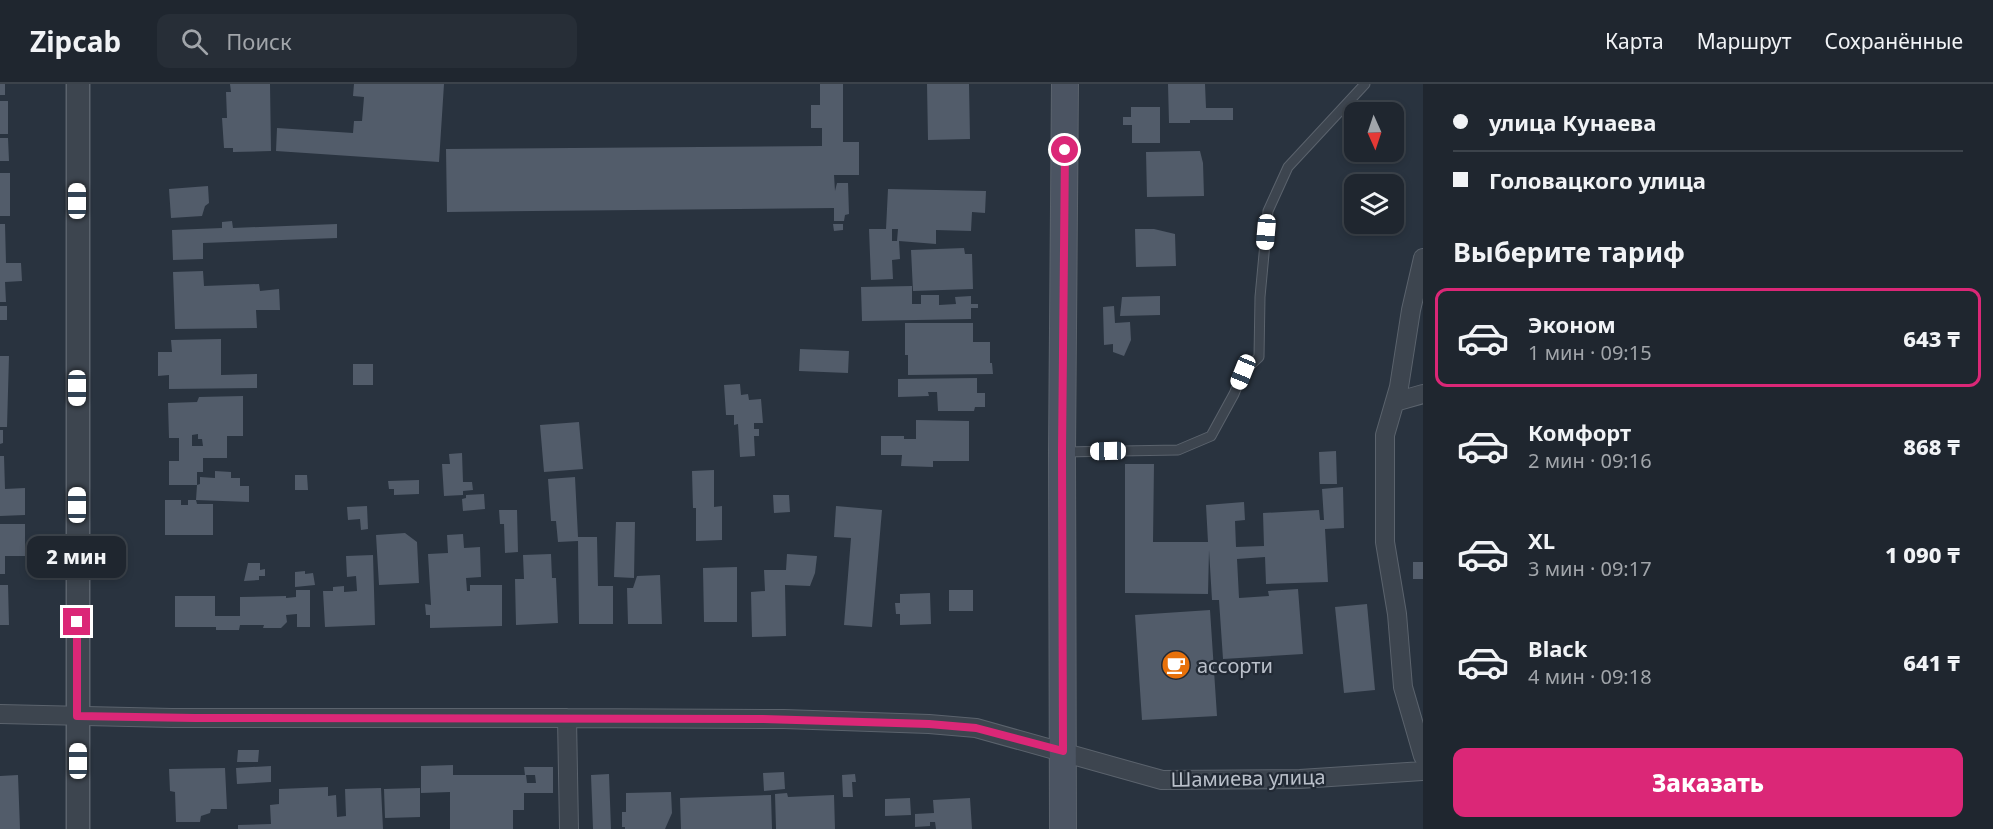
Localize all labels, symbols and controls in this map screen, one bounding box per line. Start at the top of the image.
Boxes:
search box [157,14,577,68]
text: Zipcab [30,22,121,60]
icon: search [178,25,211,58]
text: Поиск [226,26,292,56]
text: Карта [1605,27,1664,55]
text: Маршрут [1697,27,1792,55]
text: Сохранённые [1825,27,1963,55]
north arrow [1344,102,1404,162]
map controls [1344,102,1404,234]
text: улица Кунаева [1489,107,1656,137]
route start [1051,136,1078,163]
text: Головацкого улица [1489,165,1706,195]
button: layers [1344,174,1404,234]
car [68,183,86,219]
car [1255,213,1277,251]
text: Выберите тариф [1453,233,1685,270]
text: Эконом [1528,309,1616,339]
icon: car [1456,311,1510,365]
text: 643 ₸ [1903,323,1960,353]
text: 1 мин · 09:15 [1528,339,1652,366]
car [1228,352,1258,392]
car [68,370,86,406]
text: Комфорт [1528,417,1631,447]
icon: car [1456,419,1510,473]
text: 868 ₸ [1903,431,1960,461]
car [1090,442,1126,460]
text: 2 мин · 09:16 [1528,447,1652,474]
car [68,487,86,523]
text: XL [1528,525,1555,555]
icon: car [1456,527,1510,581]
callout: 2 мин [28,535,127,577]
text: 1 090 ₸ [1885,539,1960,569]
text: 2 мин [46,543,107,570]
text: 3 мин · 09:17 [1528,555,1652,582]
route end [63,608,90,635]
text: Black [1528,633,1587,663]
icon: car [1456,635,1510,689]
text: 641 ₸ [1903,647,1960,677]
cafe icon: ассорти [1160,649,1192,681]
place label: ассорти [1197,652,1273,679]
text: 4 мин · 09:18 [1528,663,1652,690]
car [69,743,87,779]
button: Заказать [1453,748,1963,817]
street label: Шамиева улица [1170,763,1326,793]

